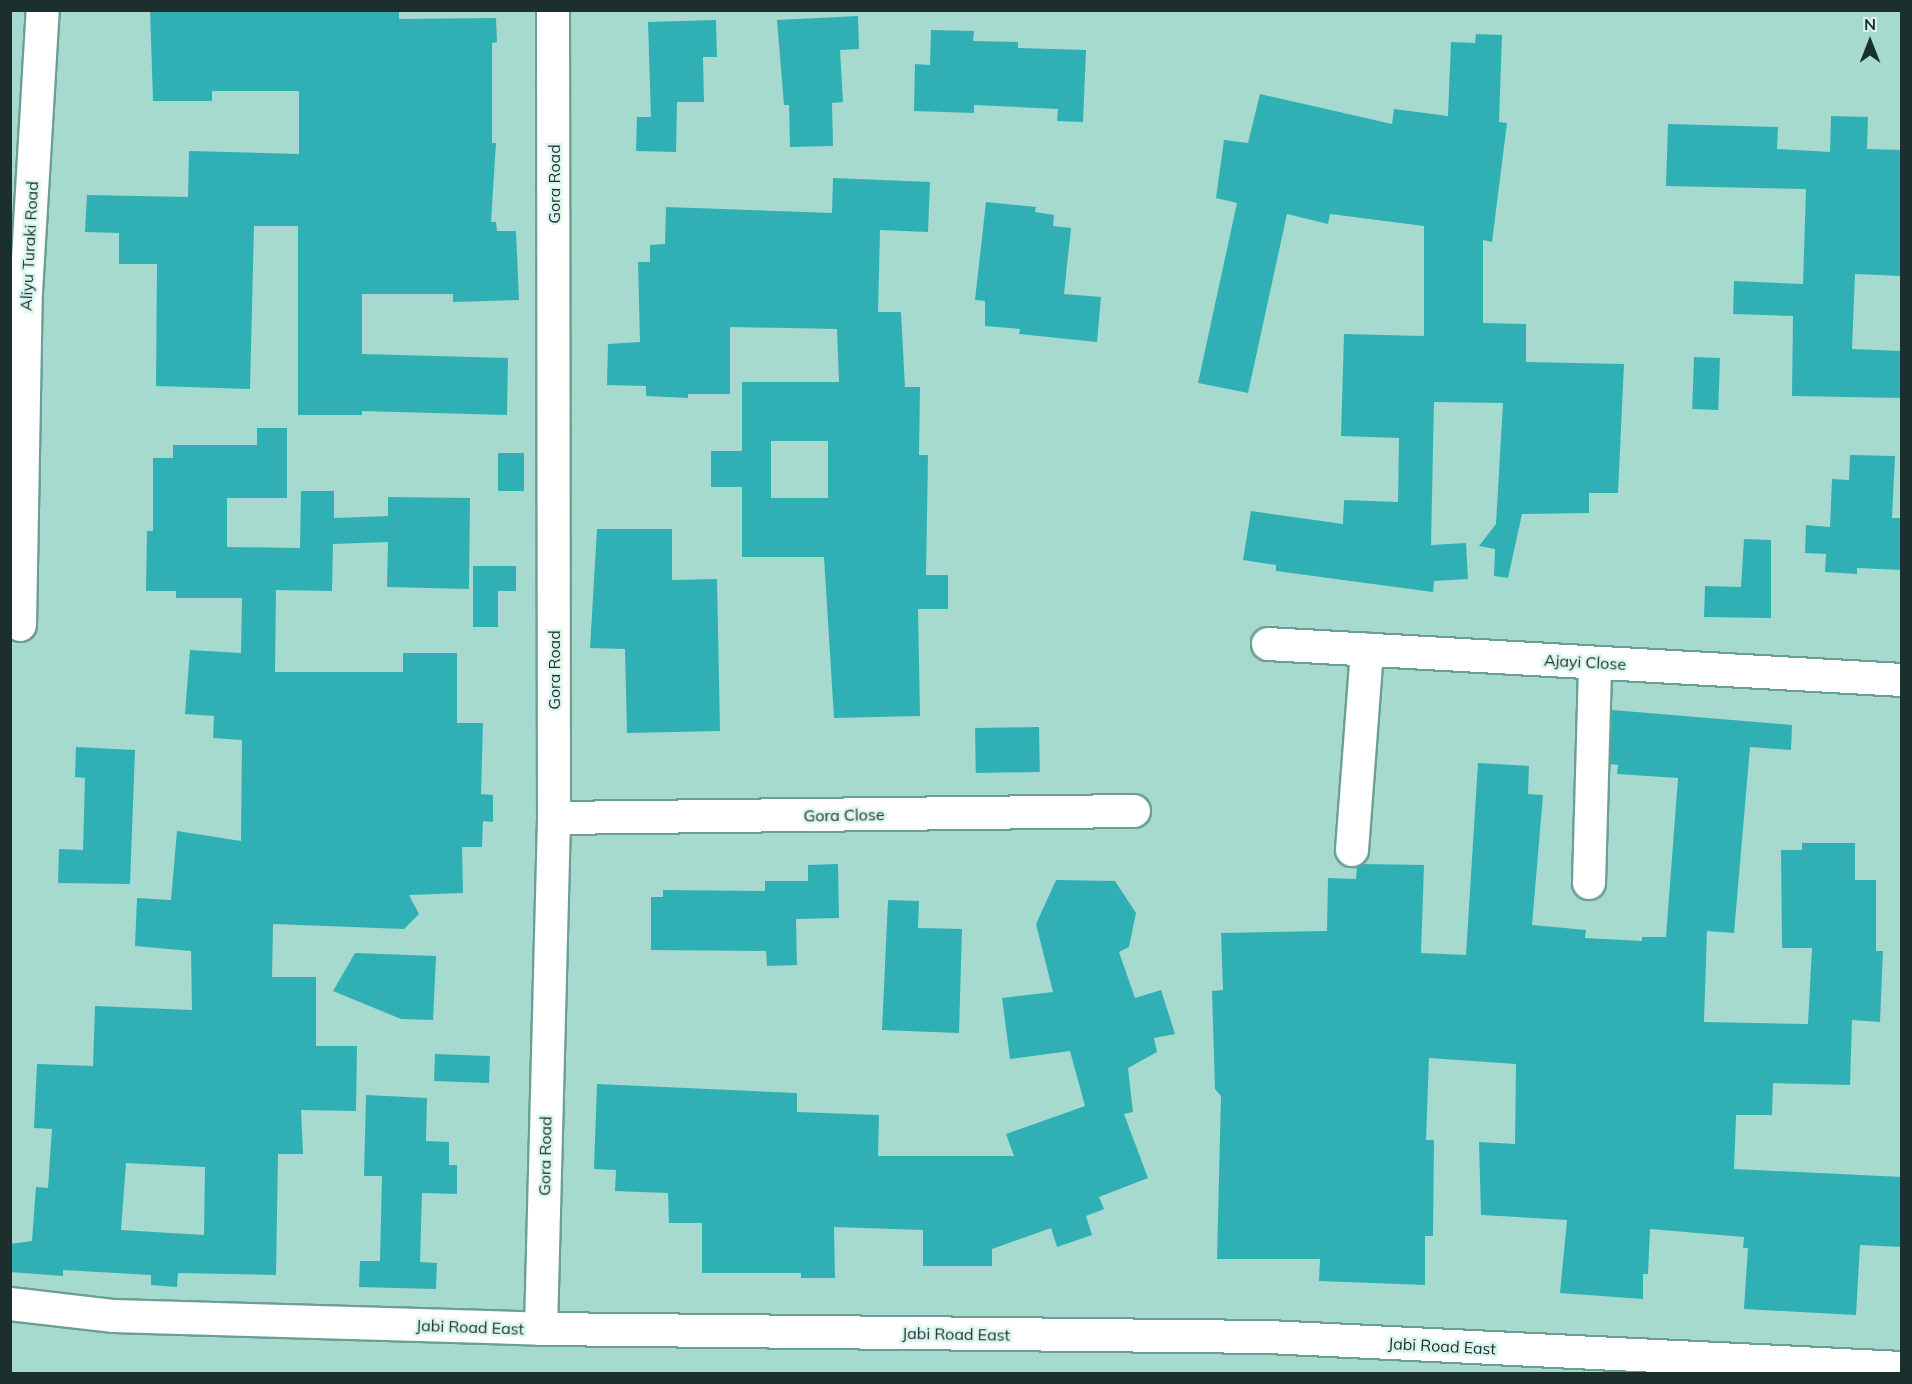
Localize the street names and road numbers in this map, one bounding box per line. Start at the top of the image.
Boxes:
street label: Gora Road [544,144,564,224]
street label: Aliyu Turaki Road [16,181,42,311]
street label: Gora Road [544,630,564,710]
street label: Ajayi Close [1544,650,1626,674]
street label: Gora Close [803,805,885,825]
street label: Gora Road [535,1116,555,1196]
street label: Jabi Road East [416,1316,524,1338]
street label: Jabi Road East [902,1323,1010,1345]
street label: Jabi Road East [1387,1334,1497,1358]

